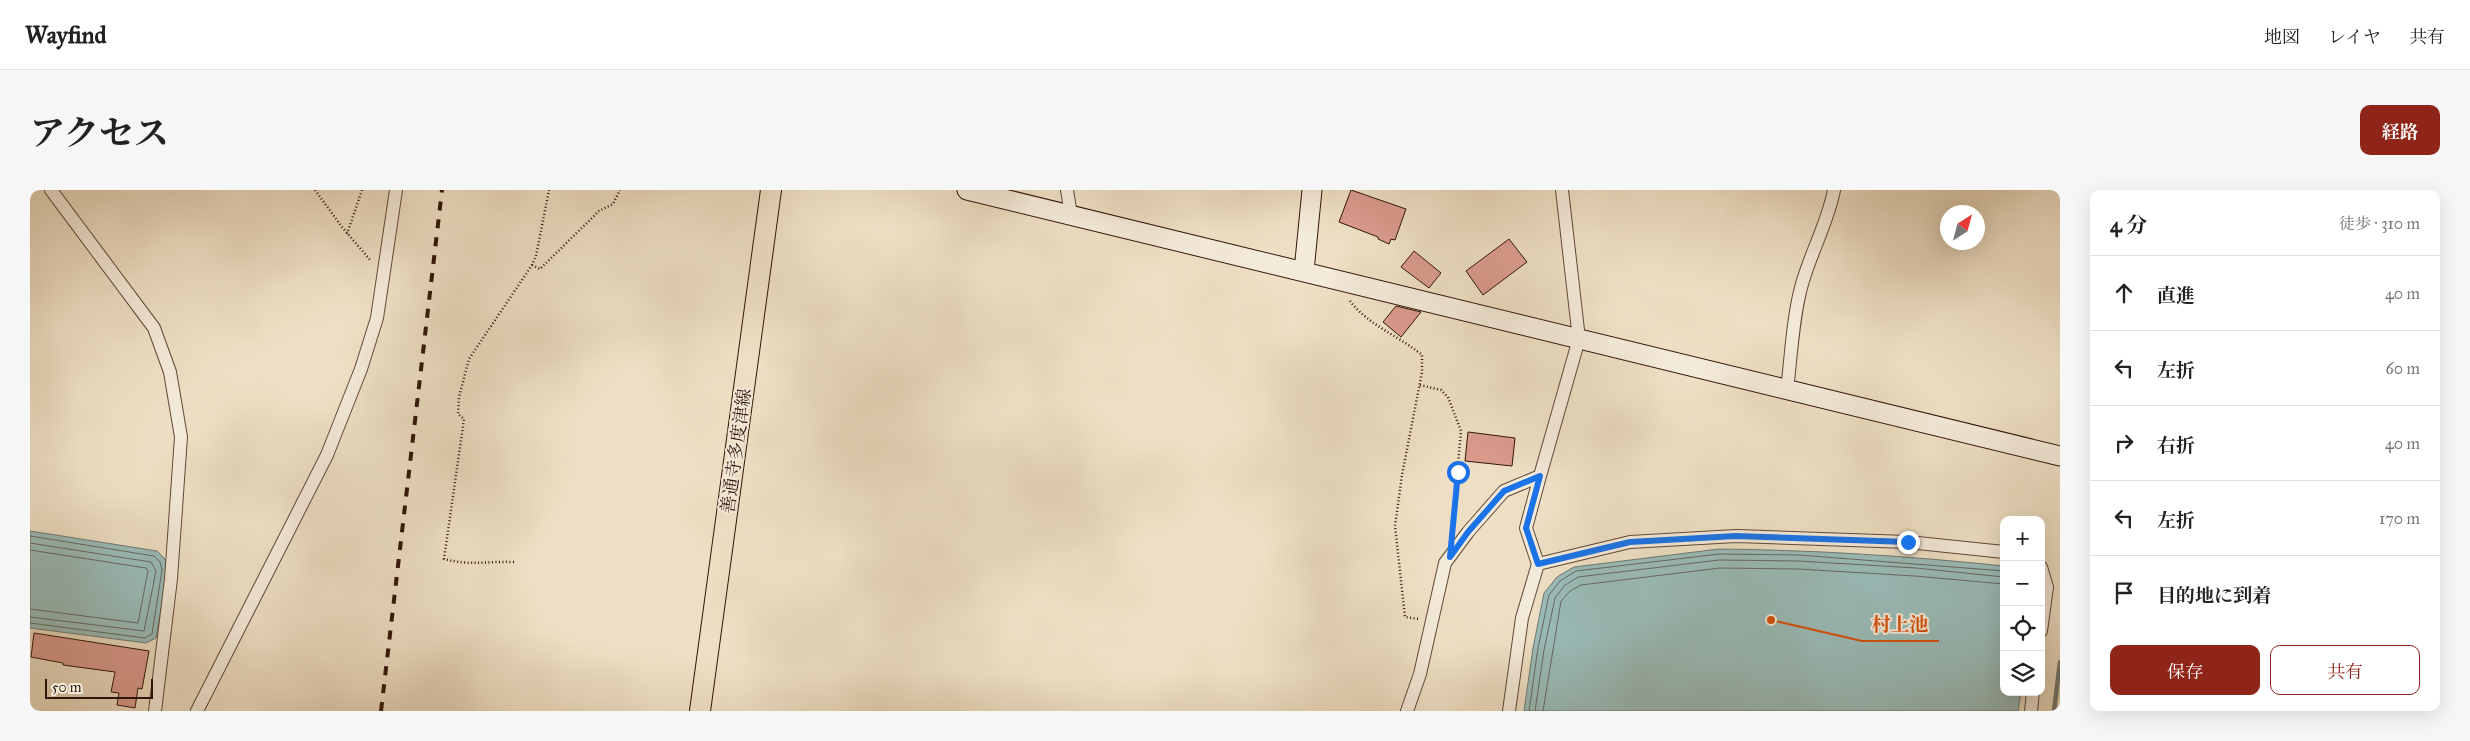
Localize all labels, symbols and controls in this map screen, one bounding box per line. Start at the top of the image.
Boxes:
text: Wayfind [25,20,107,50]
text: 地図 [2264,26,2300,48]
text: レイヤ [2328,26,2381,48]
text: 共有 [2409,26,2445,48]
button: 経路 [2360,105,2440,155]
text: アクセス [30,112,169,155]
north arrow [1940,205,1985,250]
text: 4 分 [2110,212,2147,238]
text: 徒歩 · 310 m [2339,214,2420,233]
icon: ahead [2110,279,2138,307]
text: 直進 [2157,284,2195,307]
text: 40 m [2385,284,2420,303]
icon: left [2110,354,2138,382]
text: 左折 [2157,359,2195,382]
text: 60 m [2386,359,2420,378]
street label: 善通寺多度津線 [716,387,756,515]
icon: right [2110,429,2138,457]
text: 右折 [2157,434,2195,457]
text: 40 m [2385,434,2420,453]
route start [1447,461,1470,484]
icon: left [2110,504,2138,532]
text: 左折 [2157,509,2195,532]
text: 170 m [2379,509,2420,528]
map controls [2000,516,2045,696]
button: + [2000,516,2045,561]
route end [1897,531,1920,554]
button: − [2000,561,2045,606]
icon: arrive [2110,579,2138,607]
text: 目的地に到着 [2157,584,2271,607]
button: locate [2000,606,2045,651]
callout: 村上池 [1862,607,1939,641]
text: 村上池 [1871,613,1929,636]
button: 保存 [2110,645,2260,695]
button: 共有 [2270,645,2420,695]
button: layers [2000,651,2045,696]
scale bar [45,676,152,699]
text: 50 m [52,679,81,696]

